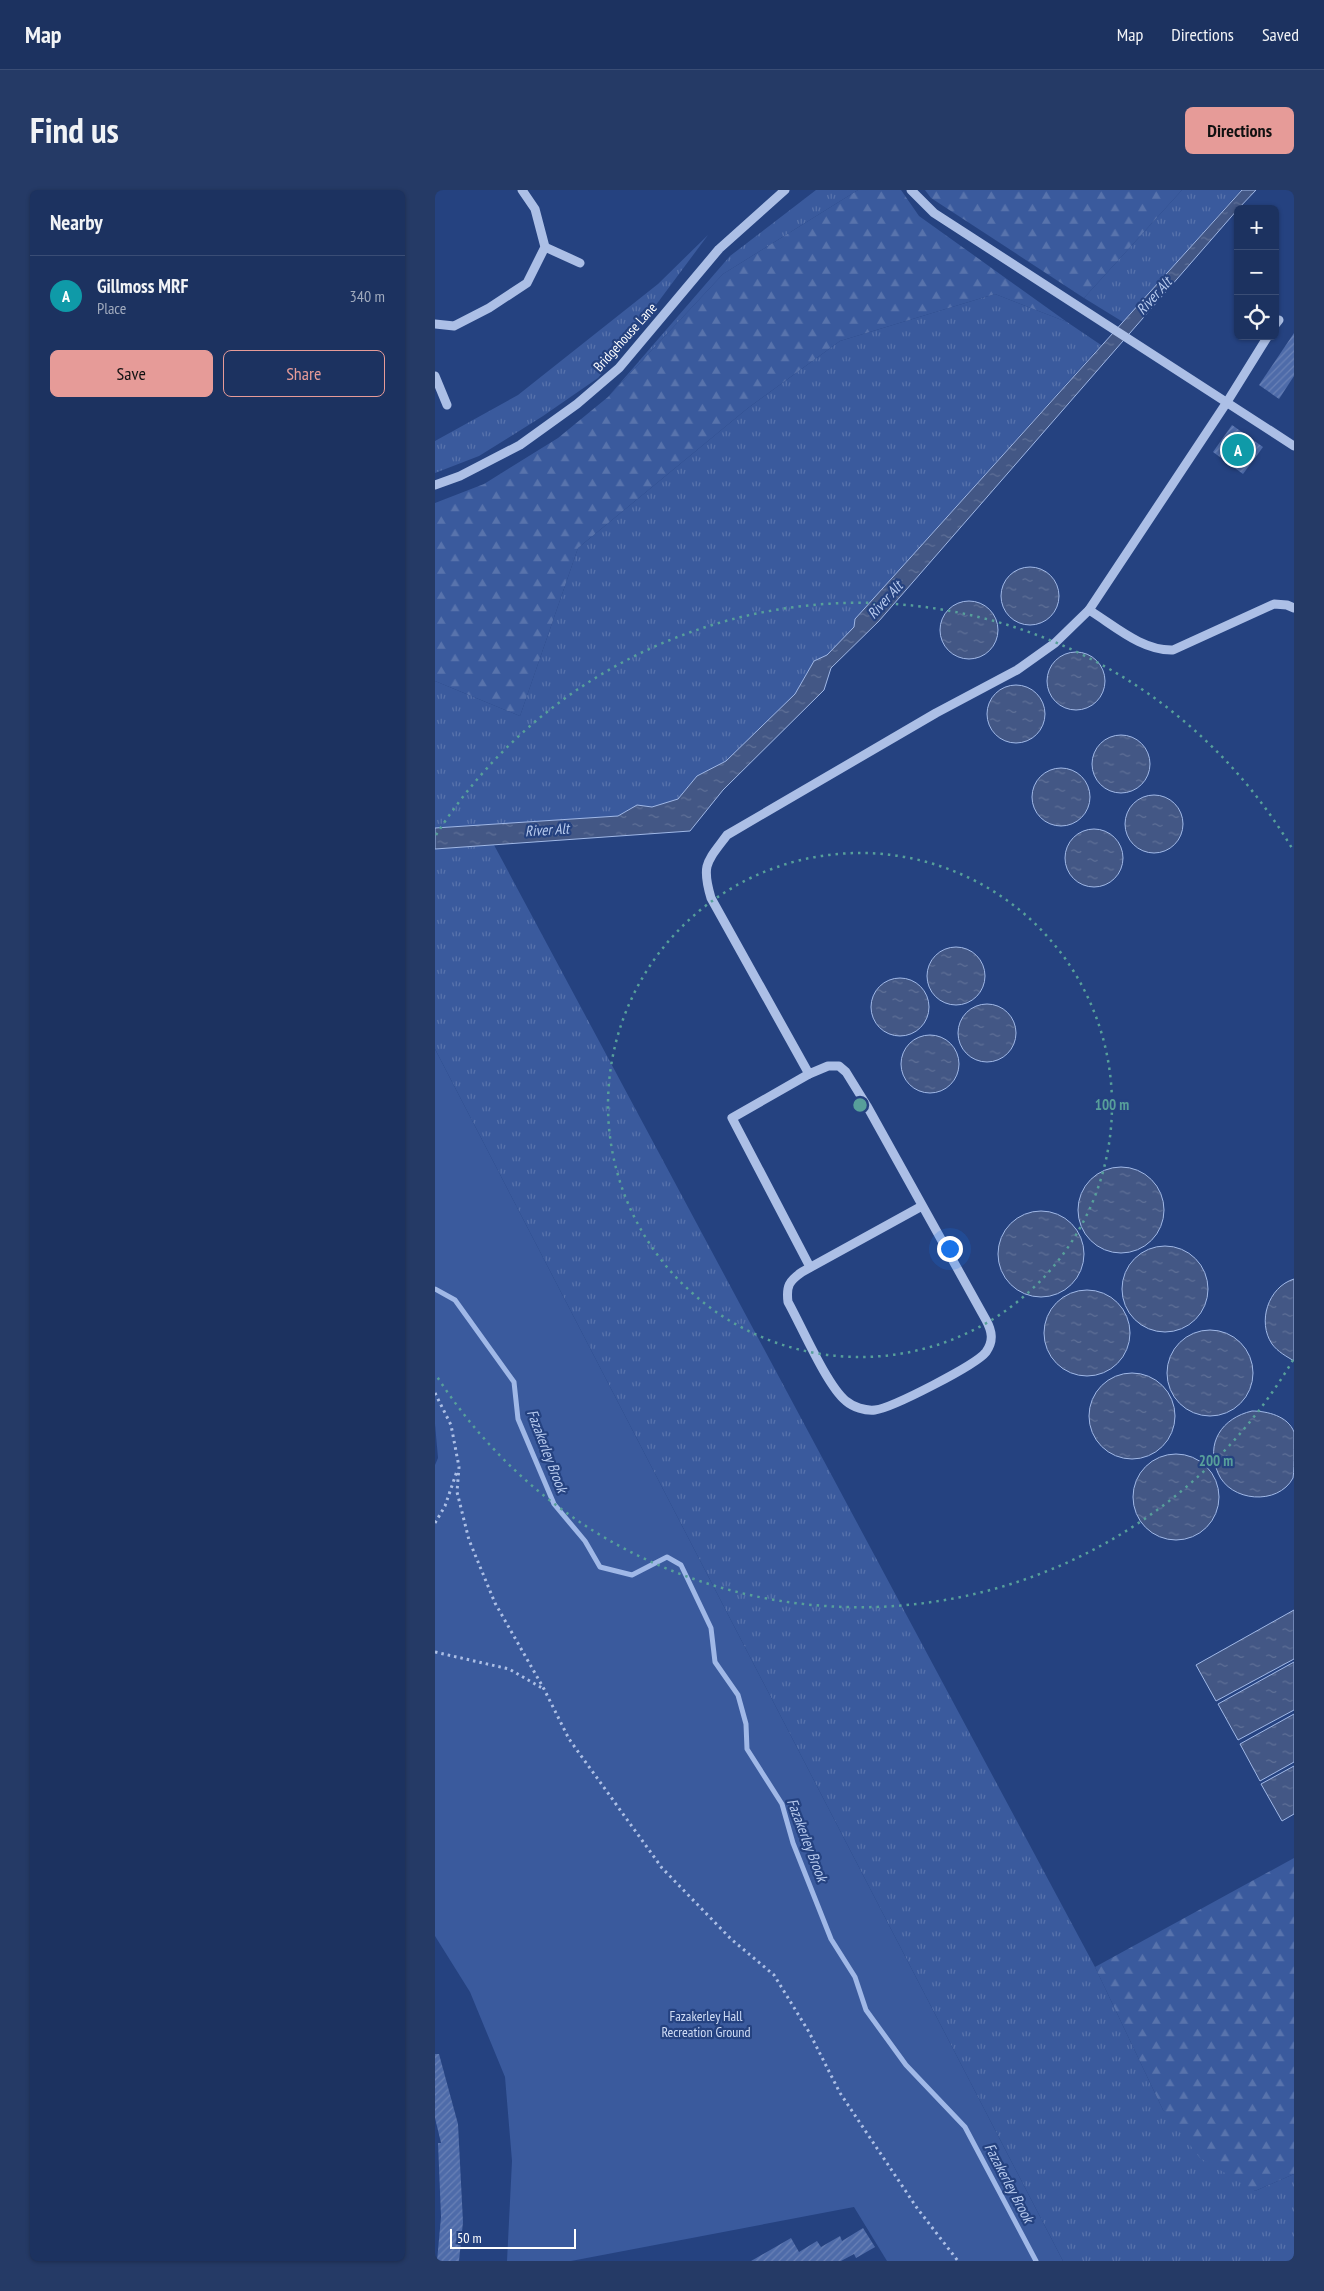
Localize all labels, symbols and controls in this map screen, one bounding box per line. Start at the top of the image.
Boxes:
text: Map [25,19,62,50]
text: Map [1117,23,1143,46]
text: Directions [1171,23,1234,46]
text: Saved [1262,23,1299,46]
text: Find us [30,107,119,153]
button: Directions [1185,107,1294,154]
map controls [1234,205,1279,340]
button: + [1234,205,1279,250]
text: Nearby [50,209,103,236]
button: − [1234,250,1279,295]
water label: River Alt [1132,272,1177,318]
text: Gillmoss MRF [97,274,188,298]
text: A [62,286,70,306]
text: 340 m [350,286,385,306]
button: locate [1234,295,1279,340]
text: Place [97,298,126,318]
street label: Bridgehouse Lane [589,299,661,375]
button: Save [50,350,213,397]
button: Share [223,350,385,397]
pin: A [1222,431,1254,469]
water label: River Alt [863,576,908,622]
water label: River Alt [524,818,571,841]
text: 100 m [1095,1095,1129,1114]
centre of rings [851,1096,869,1114]
your location [937,1236,963,1262]
water label: Fazakerley Brook [523,1407,573,1497]
text: 200 m [1199,1451,1233,1470]
water label: Fazakerley Brook [783,1796,833,1886]
park label: Fazakerley Hall Recreation Ground [661,2007,751,2041]
water label: Fazakerley Brook [981,2140,1039,2228]
scale bar [450,2226,576,2249]
text: 50 m [457,2229,482,2247]

